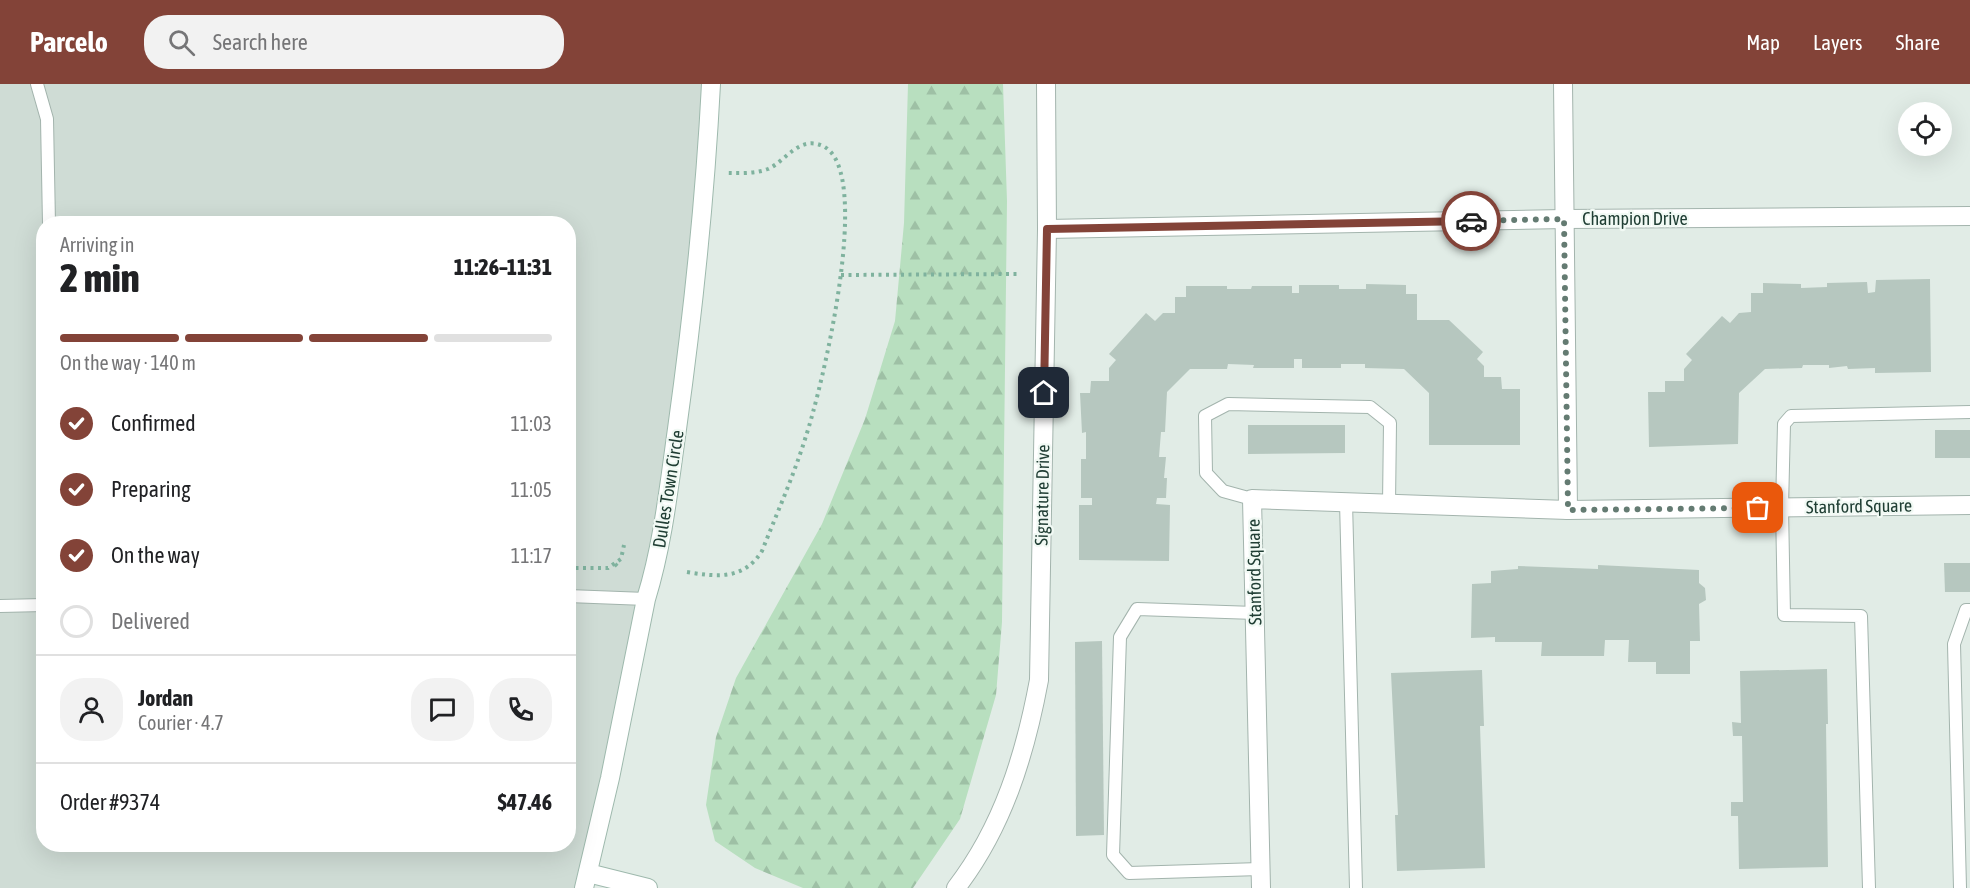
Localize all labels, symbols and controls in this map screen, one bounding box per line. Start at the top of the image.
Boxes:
search box [144,15,564,69]
text: Parcelo [30,26,108,58]
icon: search [165,26,198,59]
text: Search here [213,29,308,55]
text: Map [1746,30,1780,54]
text: Layers [1813,30,1863,54]
text: Share [1896,30,1940,54]
map controls [1898,102,1952,156]
button: locate [1898,102,1952,156]
courier [1441,191,1501,251]
icon: car [1455,205,1488,238]
street label: Champion Drive [1582,208,1688,229]
text: Arriving in [60,233,134,256]
text: 11:26–11:31 [454,254,552,280]
text: 2 min [60,256,140,300]
text: On the way · 140 m [60,351,196,374]
pin [1018,367,1069,418]
icon: home [1027,376,1060,409]
icon: check [60,407,93,440]
text: Confirmed [111,410,196,436]
text: 11:03 [510,412,552,435]
street label: Dulles Town Circle [648,429,688,549]
street label: Signature Drive [1031,444,1053,546]
icon: check [60,473,93,506]
text: Preparing [111,476,191,502]
text: 11:05 [510,478,552,501]
pin [1732,482,1783,533]
icon: bag [1741,491,1774,524]
street label: Stanford Square [1806,495,1912,517]
street label: Stanford Square [1243,519,1265,625]
icon: check [60,539,93,572]
text: On the way [111,542,200,568]
text: 11:17 [511,544,552,567]
text: Delivered [111,608,190,634]
button: person [60,678,123,741]
button: chat [411,678,474,741]
button: phone [489,678,552,741]
text: Jordan [138,685,193,711]
text: Courier · 4.7 [138,711,224,734]
text: Order #9374 [60,789,160,815]
text: $47.46 [497,789,552,815]

